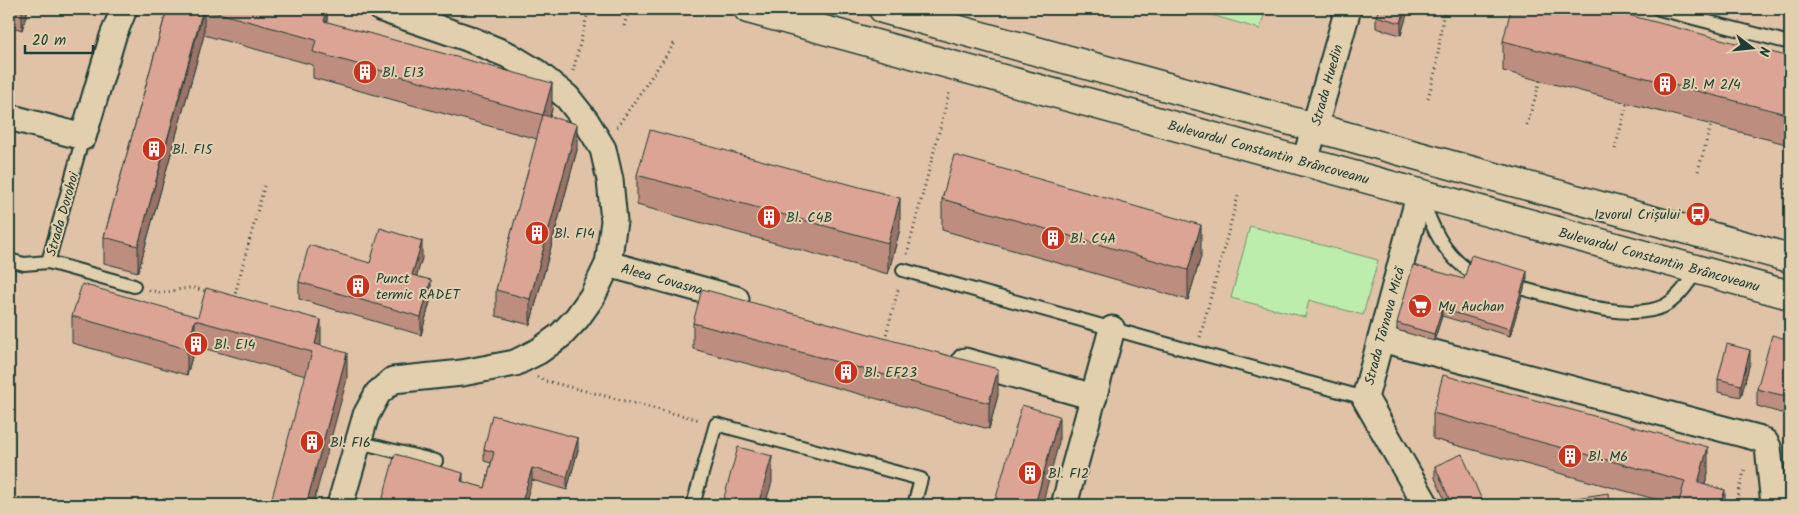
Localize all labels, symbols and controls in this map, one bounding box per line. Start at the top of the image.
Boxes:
scale bar [25,22,92,54]
north arrow [1726,22,1776,72]
text: 20 m [32,29,66,53]
street label: Strada Huedin [1306,42,1349,128]
text: N [1752,44,1775,59]
building icon: Bl. E13 [352,59,378,85]
place label: Bl. E13 [382,62,424,84]
building icon: Bl. M 2/4 [1652,71,1678,97]
place label: Bl. M 2/4 [1682,74,1741,96]
street label: Bulevardul Constantin Brâncoveanu [1165,115,1372,191]
building icon: Bl. F15 [141,136,167,162]
place label: Bl. F15 [172,139,214,161]
street label: Strada Dorohoi [40,169,86,259]
bus stop icon: Izvorul Crișului [1685,201,1711,227]
building icon: Bl. C4B [756,204,782,230]
place label: Izvorul Crișului [1594,204,1681,226]
place label: Bl. C4B [786,207,832,229]
building icon: Bl. F14 [524,220,550,246]
street label: Bulevardul Constantin Brâncoveanu [1556,222,1763,298]
place label: Bl. F14 [554,223,595,245]
building icon: Bl. C4A [1040,225,1066,251]
place label: Bl. C4A [1070,228,1116,250]
street label: Aleea Covasna [618,258,705,301]
street label: Strada Târnava Mică [1359,264,1412,388]
place label: Punct termic RADET [376,268,462,306]
building icon: Punct termic RADET [345,273,371,299]
supermarket icon: My Auchan [1407,293,1433,319]
place label: My Auchan [1438,296,1504,318]
building icon: Bl. E14 [183,331,209,357]
place label: Bl. E14 [214,334,256,356]
building icon: Bl. EF23 [833,359,859,385]
place label: Bl. EF23 [864,362,917,384]
building icon: Bl. F16 [299,429,325,455]
place label: Bl. F16 [330,432,371,454]
building icon: Bl. M6 [1557,443,1583,469]
place label: Bl. M6 [1588,446,1628,468]
building icon: Bl. F12 [1017,460,1043,486]
place label: Bl. F12 [1048,463,1089,485]

